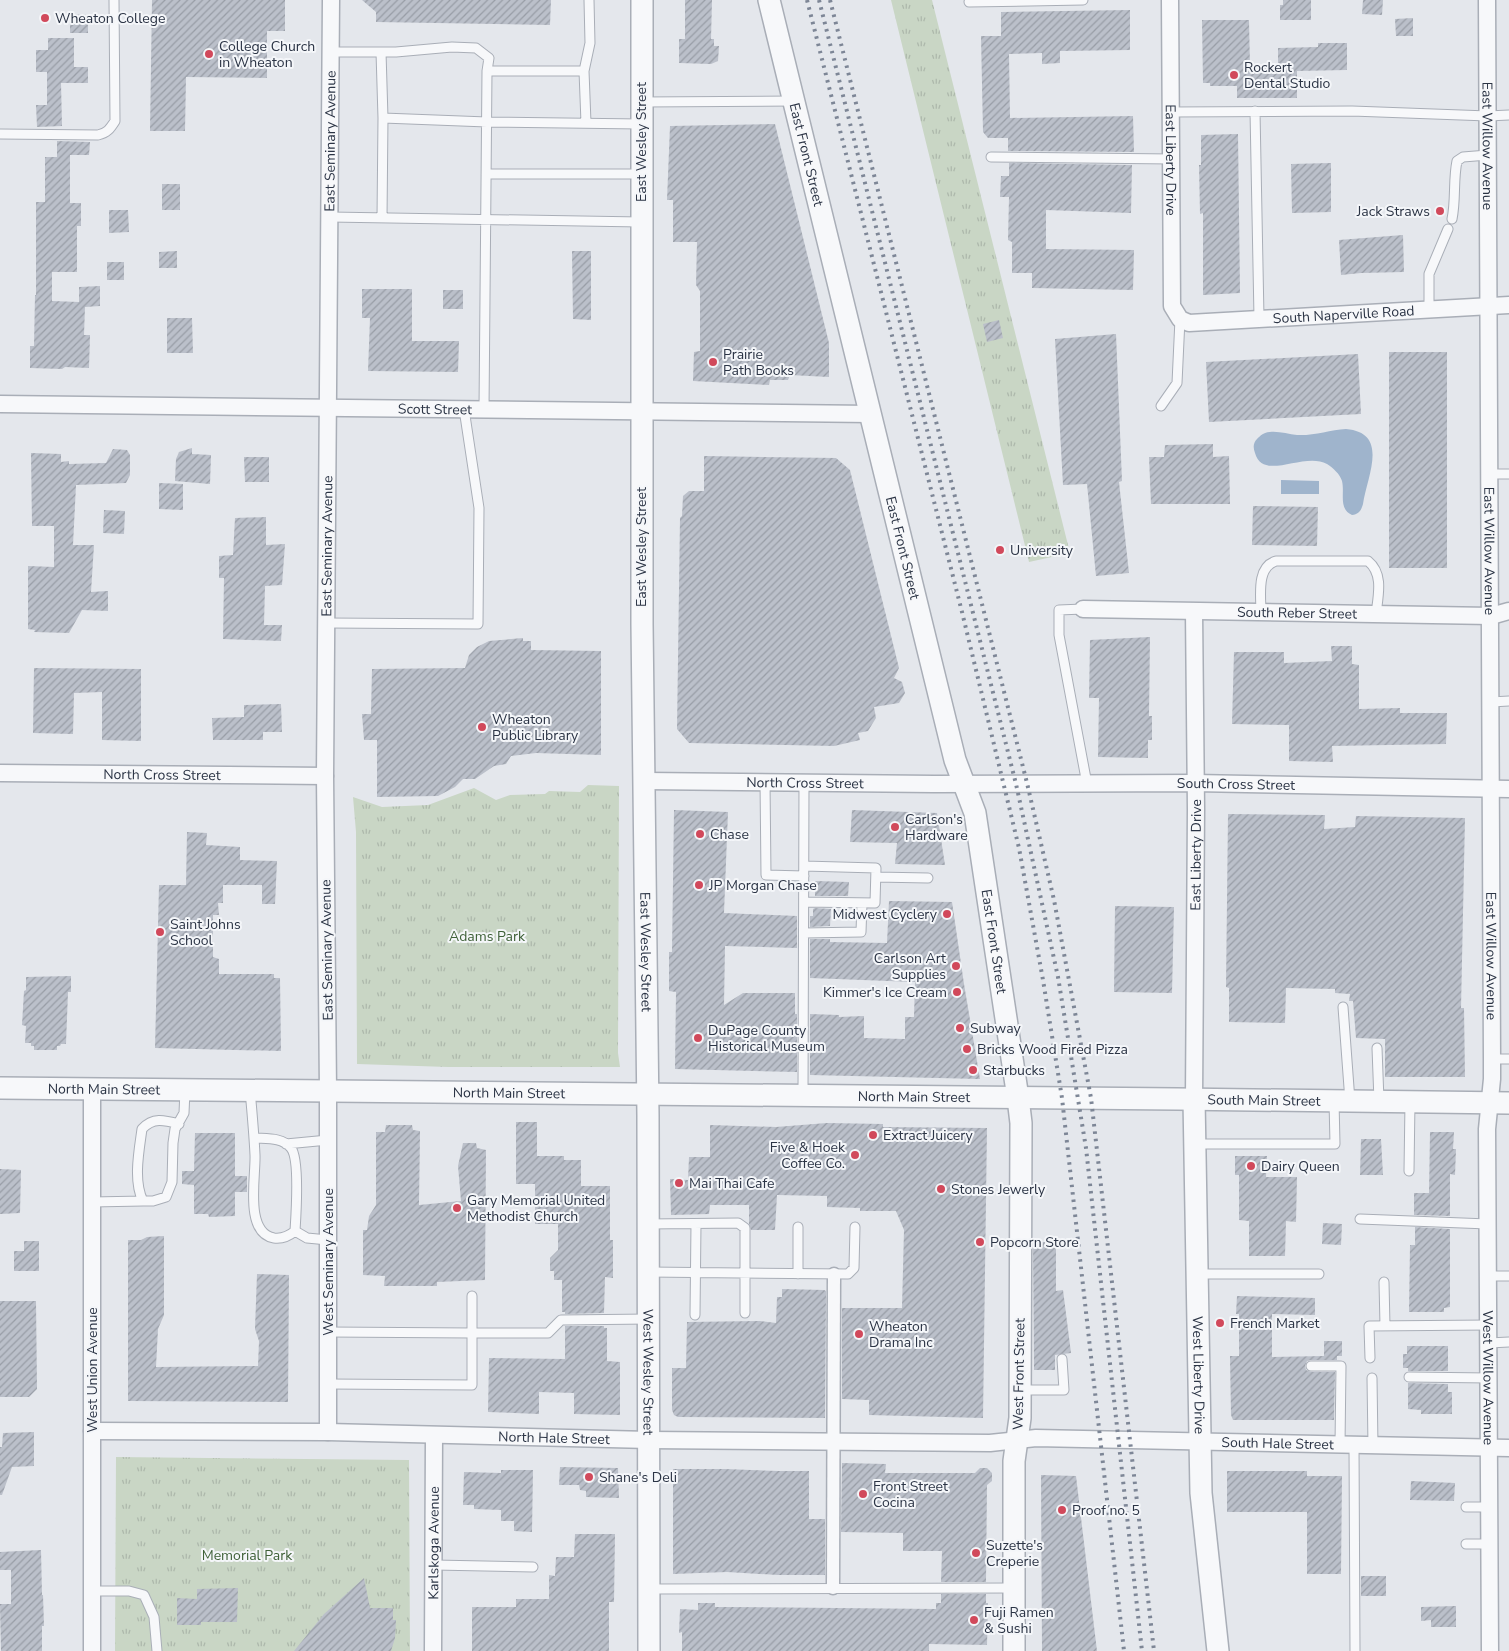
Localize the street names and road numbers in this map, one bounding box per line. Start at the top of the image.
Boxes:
street label: East Seminary Avenue [320,70,340,212]
street label: East Wesley Street [632,82,651,202]
street label: East Willow Avenue [1478,82,1497,210]
street label: East Front Street [785,101,829,208]
street label: East Liberty Drive [1161,104,1181,216]
street label: South Naperville Road [1272,301,1415,328]
street label: Scott Street [398,399,472,419]
street label: East Seminary Avenue [317,475,337,617]
street label: East Wesley Street [632,487,651,607]
street label: East Willow Avenue [1480,487,1499,615]
street label: East Front Street [881,494,925,602]
street label: South Reber Street [1237,602,1357,623]
street label: North Cross Street [103,764,221,785]
street label: North Cross Street [746,773,864,793]
street label: South Cross Street [1177,773,1295,794]
street label: East Liberty Drive [1186,799,1206,911]
street label: East Seminary Avenue [316,879,338,1021]
street label: East Front Street [977,888,1012,995]
street label: East Wesley Street [636,892,656,1012]
street label: East Willow Avenue [1482,892,1501,1020]
street label: North Main Street [48,1079,160,1099]
street label: North Main Street [453,1083,565,1103]
street label: North Main Street [858,1087,970,1107]
street label: South Main Street [1207,1090,1321,1110]
street label: West Seminary Avenue [319,1188,338,1336]
street label: West Union Avenue [83,1307,102,1433]
street label: West Wesley Street [639,1309,658,1435]
street label: West Willow Avenue [1479,1310,1498,1445]
street label: West Liberty Drive [1188,1316,1209,1434]
street label: West Front Street [1009,1318,1029,1430]
street label: North Hale Street [498,1427,610,1449]
street label: South Hale Street [1221,1432,1334,1454]
street label: Karlskoga Avenue [424,1486,443,1600]

